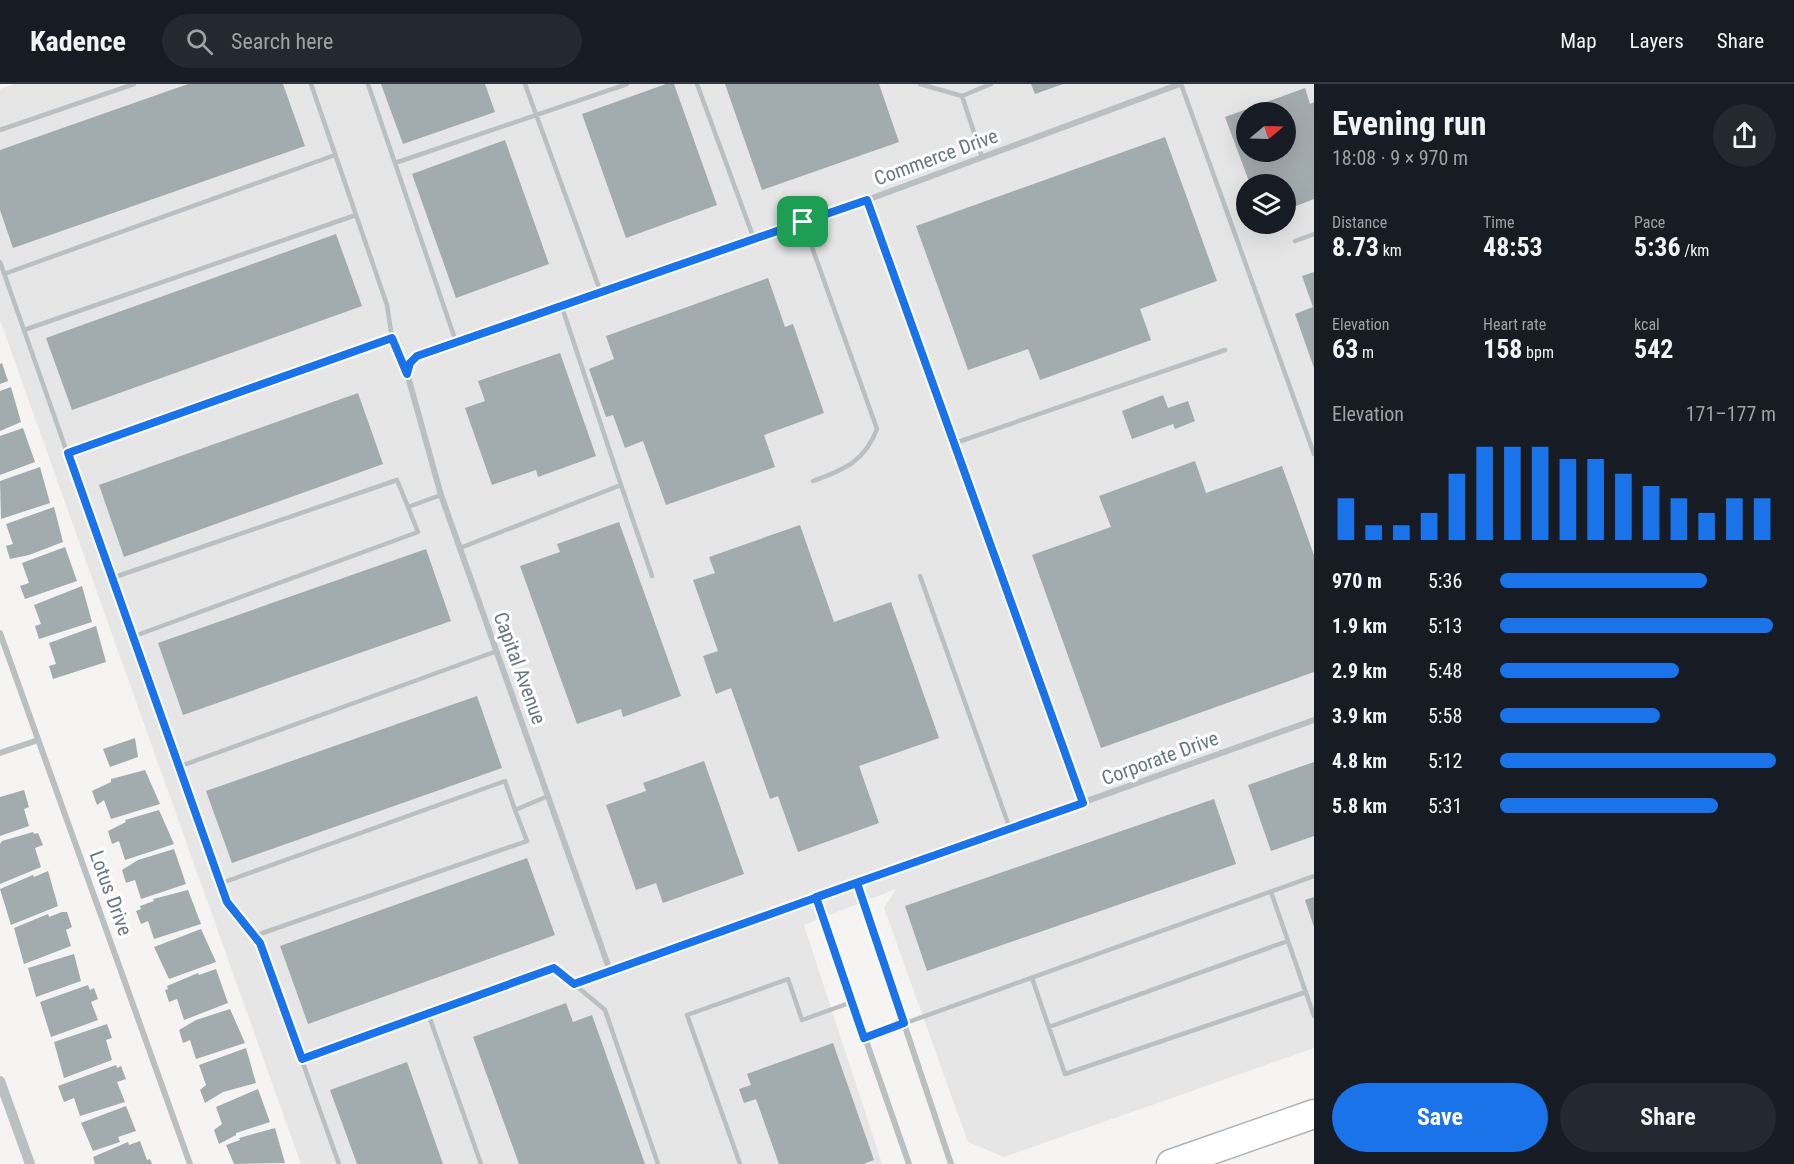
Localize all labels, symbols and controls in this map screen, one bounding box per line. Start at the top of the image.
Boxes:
search box [162,14,582,68]
text: Kadence [30,25,126,58]
icon: search [183,25,216,58]
text: Search here [231,29,333,54]
text: Map [1560,29,1597,53]
text: Layers [1630,29,1684,53]
text: Share [1717,29,1764,53]
north arrow [1236,102,1296,162]
map controls [1236,102,1296,234]
text: Evening run [1332,104,1487,143]
button: share [1713,104,1776,167]
street label: Commerce Drive [871,124,1001,190]
text: 18:08 · 9 × 970 m [1332,146,1468,170]
button: layers [1236,174,1296,234]
pin [777,196,828,247]
icon: arrive [786,205,819,238]
text: Distance [1332,213,1387,232]
text: Time [1483,213,1515,232]
text: Pace [1634,213,1665,232]
text: 8.73 [1332,232,1379,262]
text: 48:53 [1483,232,1543,262]
text: 5:36 [1634,232,1681,262]
text: km [1379,241,1402,260]
text: /km [1681,241,1709,260]
text: Elevation [1332,315,1390,334]
text: Heart rate [1483,315,1546,334]
text: kcal [1634,315,1660,334]
text: 63 [1332,334,1358,364]
text: 158 [1483,334,1522,364]
text: 542 [1634,334,1673,364]
text: m [1358,343,1374,362]
text: bpm [1522,343,1554,362]
text: Elevation [1332,402,1404,426]
text: 171–177 m [1686,402,1776,426]
text: 970 m [1332,569,1382,593]
text: 5:36 [1428,569,1462,593]
street label: Capital Avenue [489,609,551,727]
text: 1.9 km [1332,614,1387,638]
text: 5:13 [1428,614,1462,638]
text: 2.9 km [1332,659,1387,683]
text: 5:48 [1428,659,1462,683]
text: 3.9 km [1332,704,1387,728]
text: 5:58 [1428,704,1462,728]
street label: Corporate Drive [1098,726,1222,790]
text: 4.8 km [1332,749,1387,773]
text: 5:12 [1428,749,1462,773]
text: 5.8 km [1332,794,1387,818]
text: 5:31 [1428,794,1462,818]
street label: Lotus Drive [85,847,137,939]
button: Save [1332,1083,1548,1152]
button: Share [1560,1083,1776,1152]

